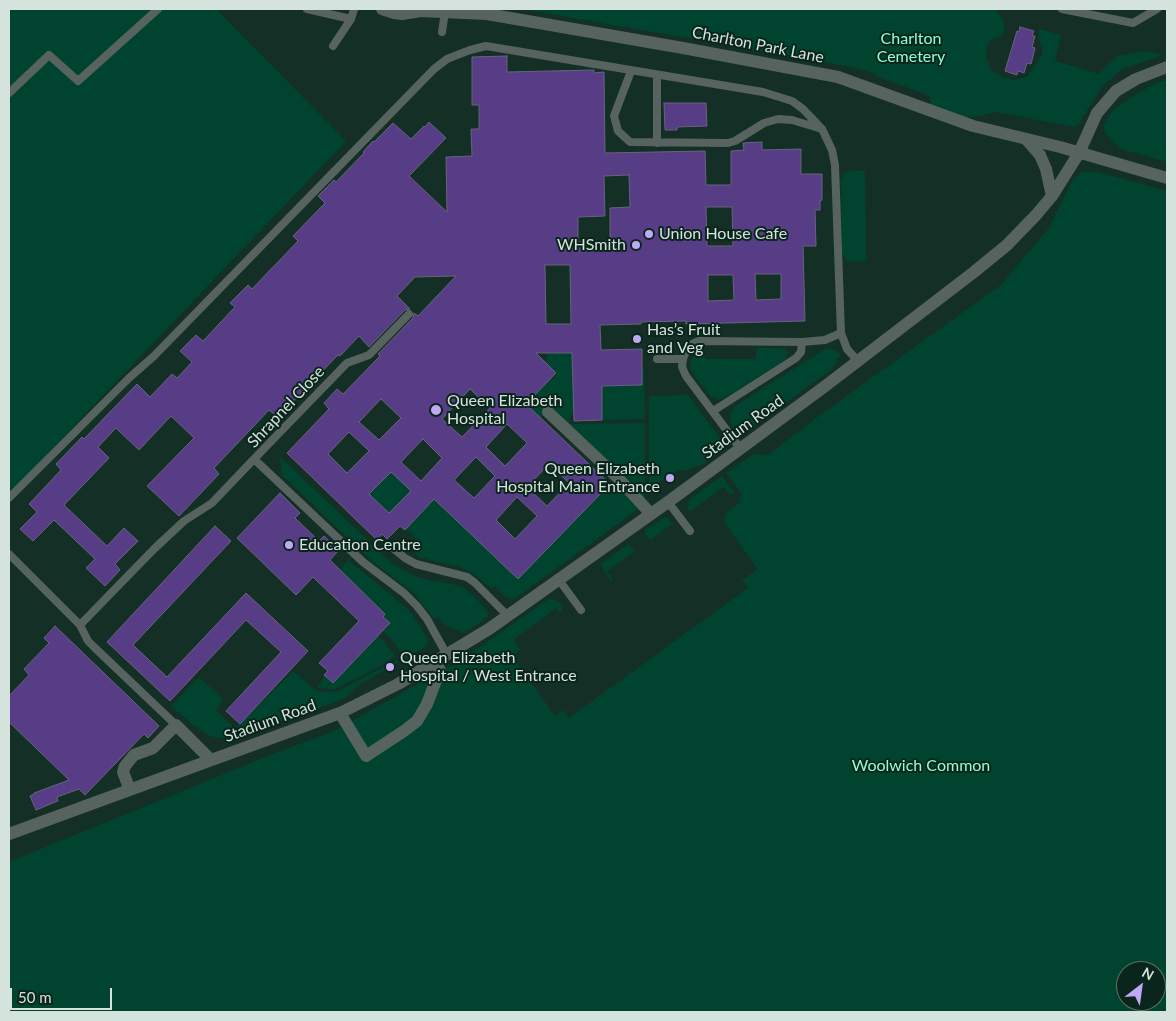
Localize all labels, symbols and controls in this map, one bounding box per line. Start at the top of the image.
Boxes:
street label: Charlton Park Lane [690,23,826,67]
park label: Charlton Cemetery [877,29,945,67]
place label: Union House Cafe [659,224,787,244]
marker: Union House Cafe [643,228,655,240]
place label: WHSmith [557,235,626,255]
marker: WHSmith [630,239,642,251]
place label: Has’s Fruit and Veg [647,320,721,358]
marker: Has’s Fruit and Veg [631,333,643,345]
street label: Shrapnel Close [243,362,329,452]
place label: Queen Elizabeth Hospital [447,391,563,429]
street label: Stadium Road [698,391,788,463]
marker: Queen Elizabeth Hospital [429,403,443,417]
place label: Queen Elizabeth Hospital Main Entrance [496,459,660,497]
marker: Queen Elizabeth Hospital Main Entrance [664,472,676,484]
place label: Education Centre [299,535,421,555]
marker: Education Centre [283,539,295,551]
place label: Queen Elizabeth Hospital / West Entrance [400,648,577,686]
marker: Queen Elizabeth Hospital / West Entrance [384,661,396,673]
street label: Stadium Road [221,695,319,747]
park label: Woolwich Common [852,756,990,776]
north arrow [1116,961,1166,1011]
text: N [1139,963,1157,983]
scale bar [12,978,115,1010]
text: 50 m [18,988,52,1006]

